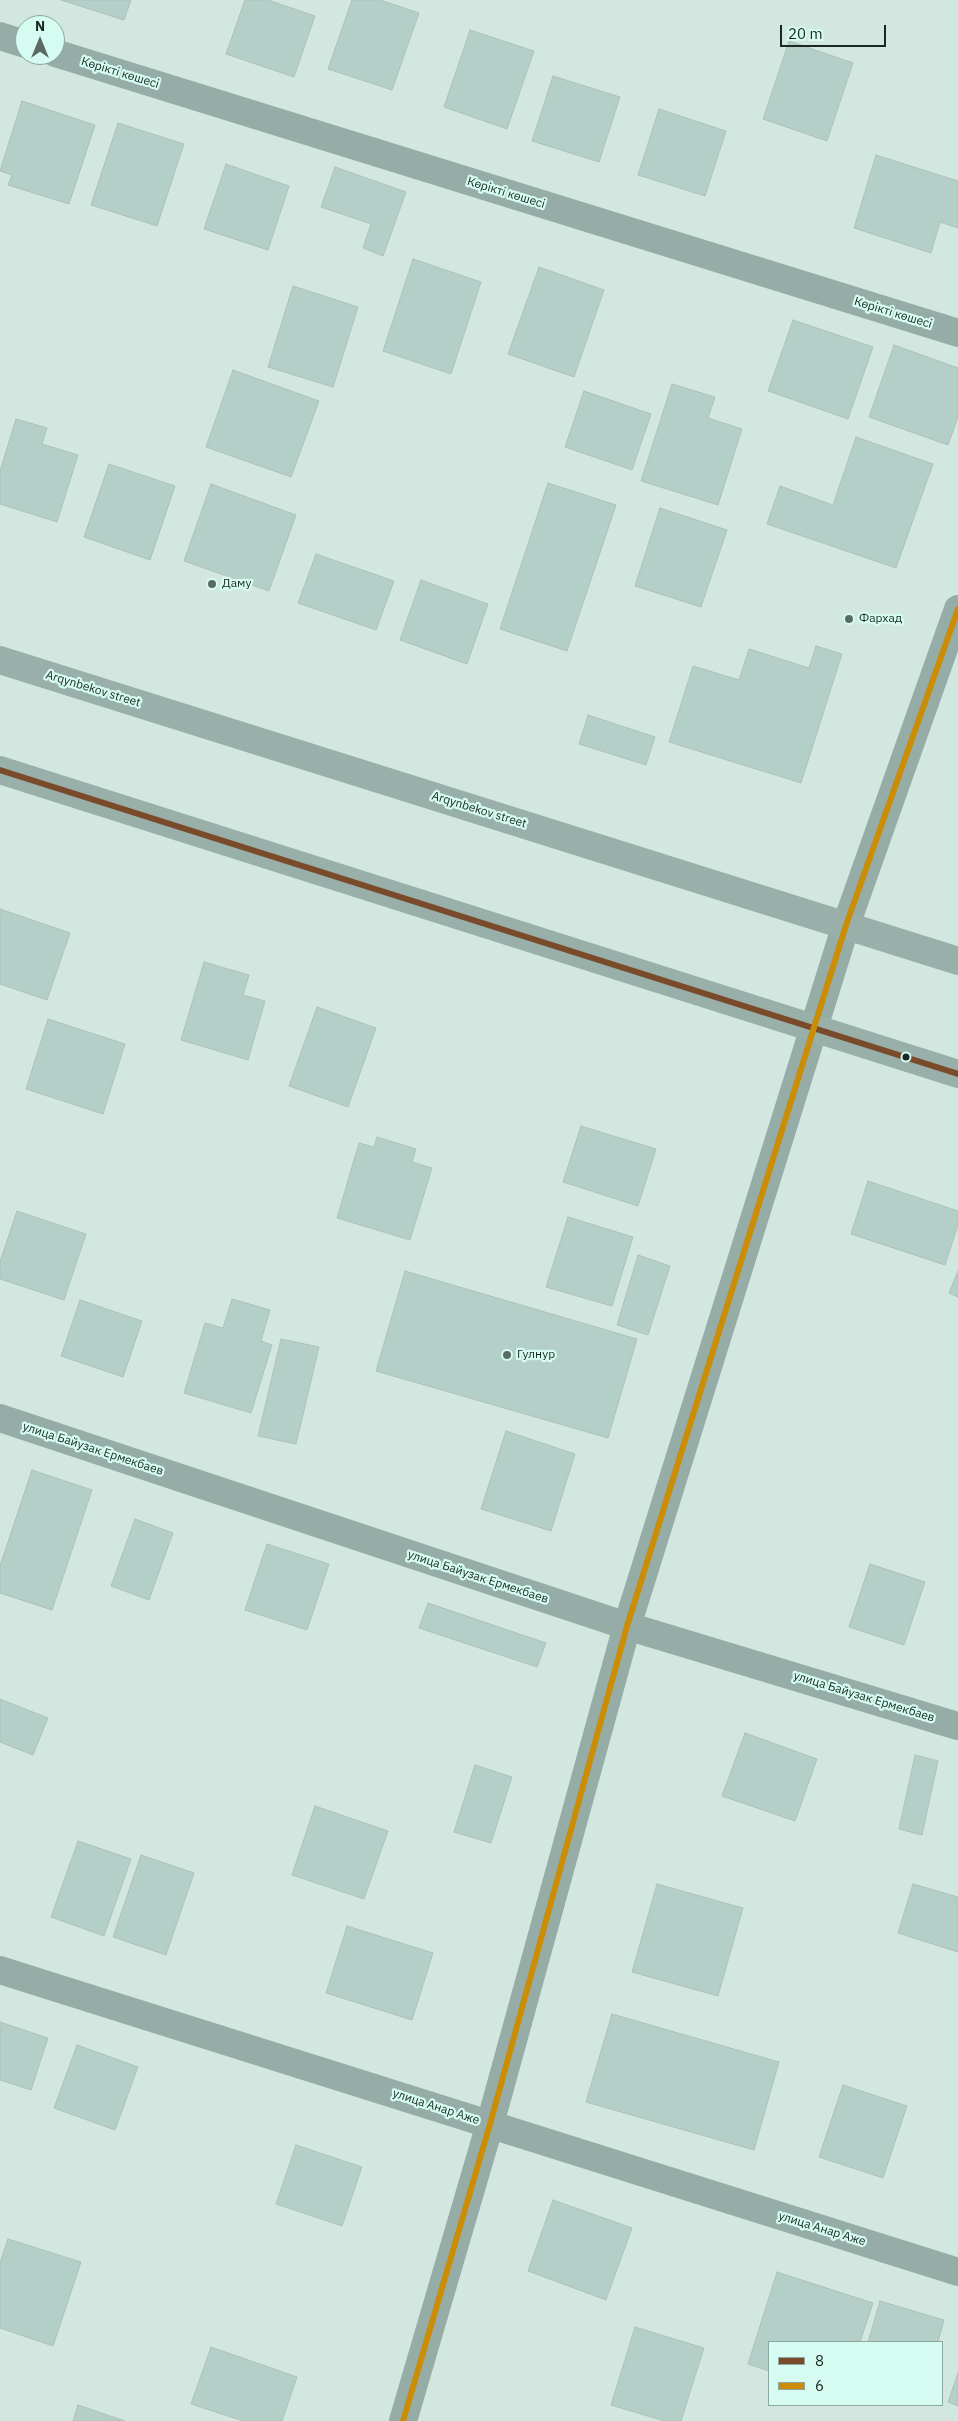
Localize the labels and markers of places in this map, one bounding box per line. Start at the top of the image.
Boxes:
place label: Даму [222,577,251,591]
marker: Даму [206,578,218,590]
place label: Фархад [859,612,902,626]
marker: Фархад [843,613,855,625]
unlabelled marker [901,1052,911,1062]
place label: Гулнур [517,1348,555,1362]
marker: Гулнур [501,1349,513,1361]

